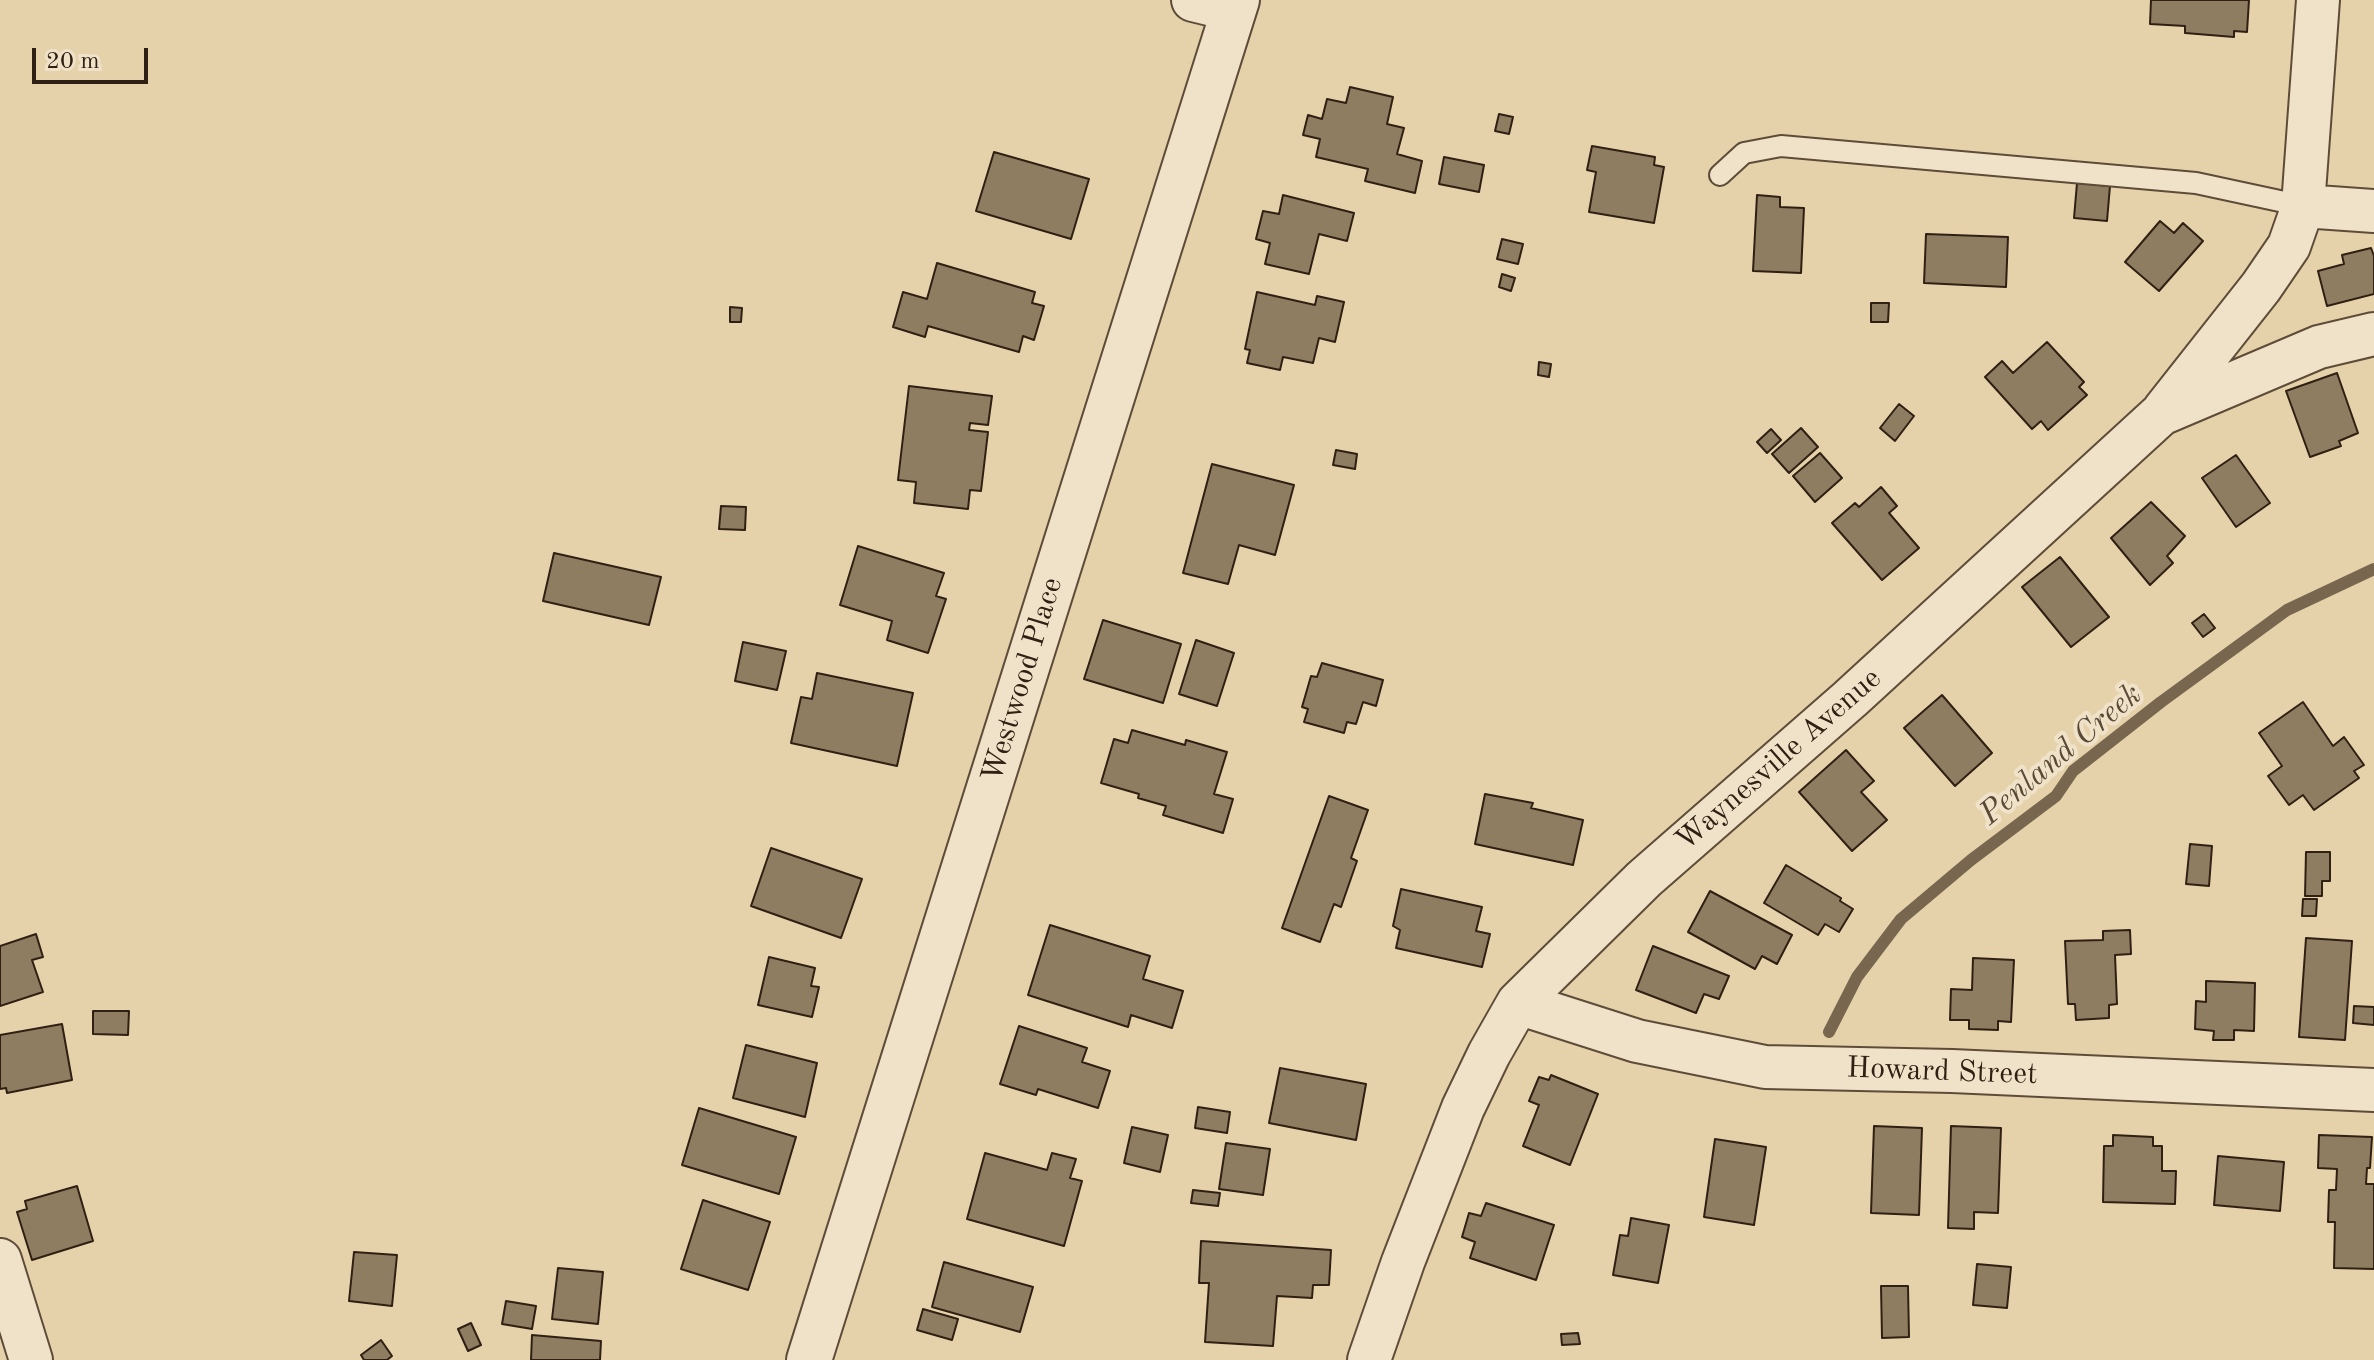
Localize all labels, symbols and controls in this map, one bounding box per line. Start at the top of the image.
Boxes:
scale bar [36,32,152,82]
text: 20 m [46,50,100,74]
street label: Westwood Place [975,573,1071,787]
street label: Waynesville Avenue [1669,661,1889,859]
water label: Penland Creek [1972,676,2150,834]
street label: Howard Street [1846,1051,2038,1093]

